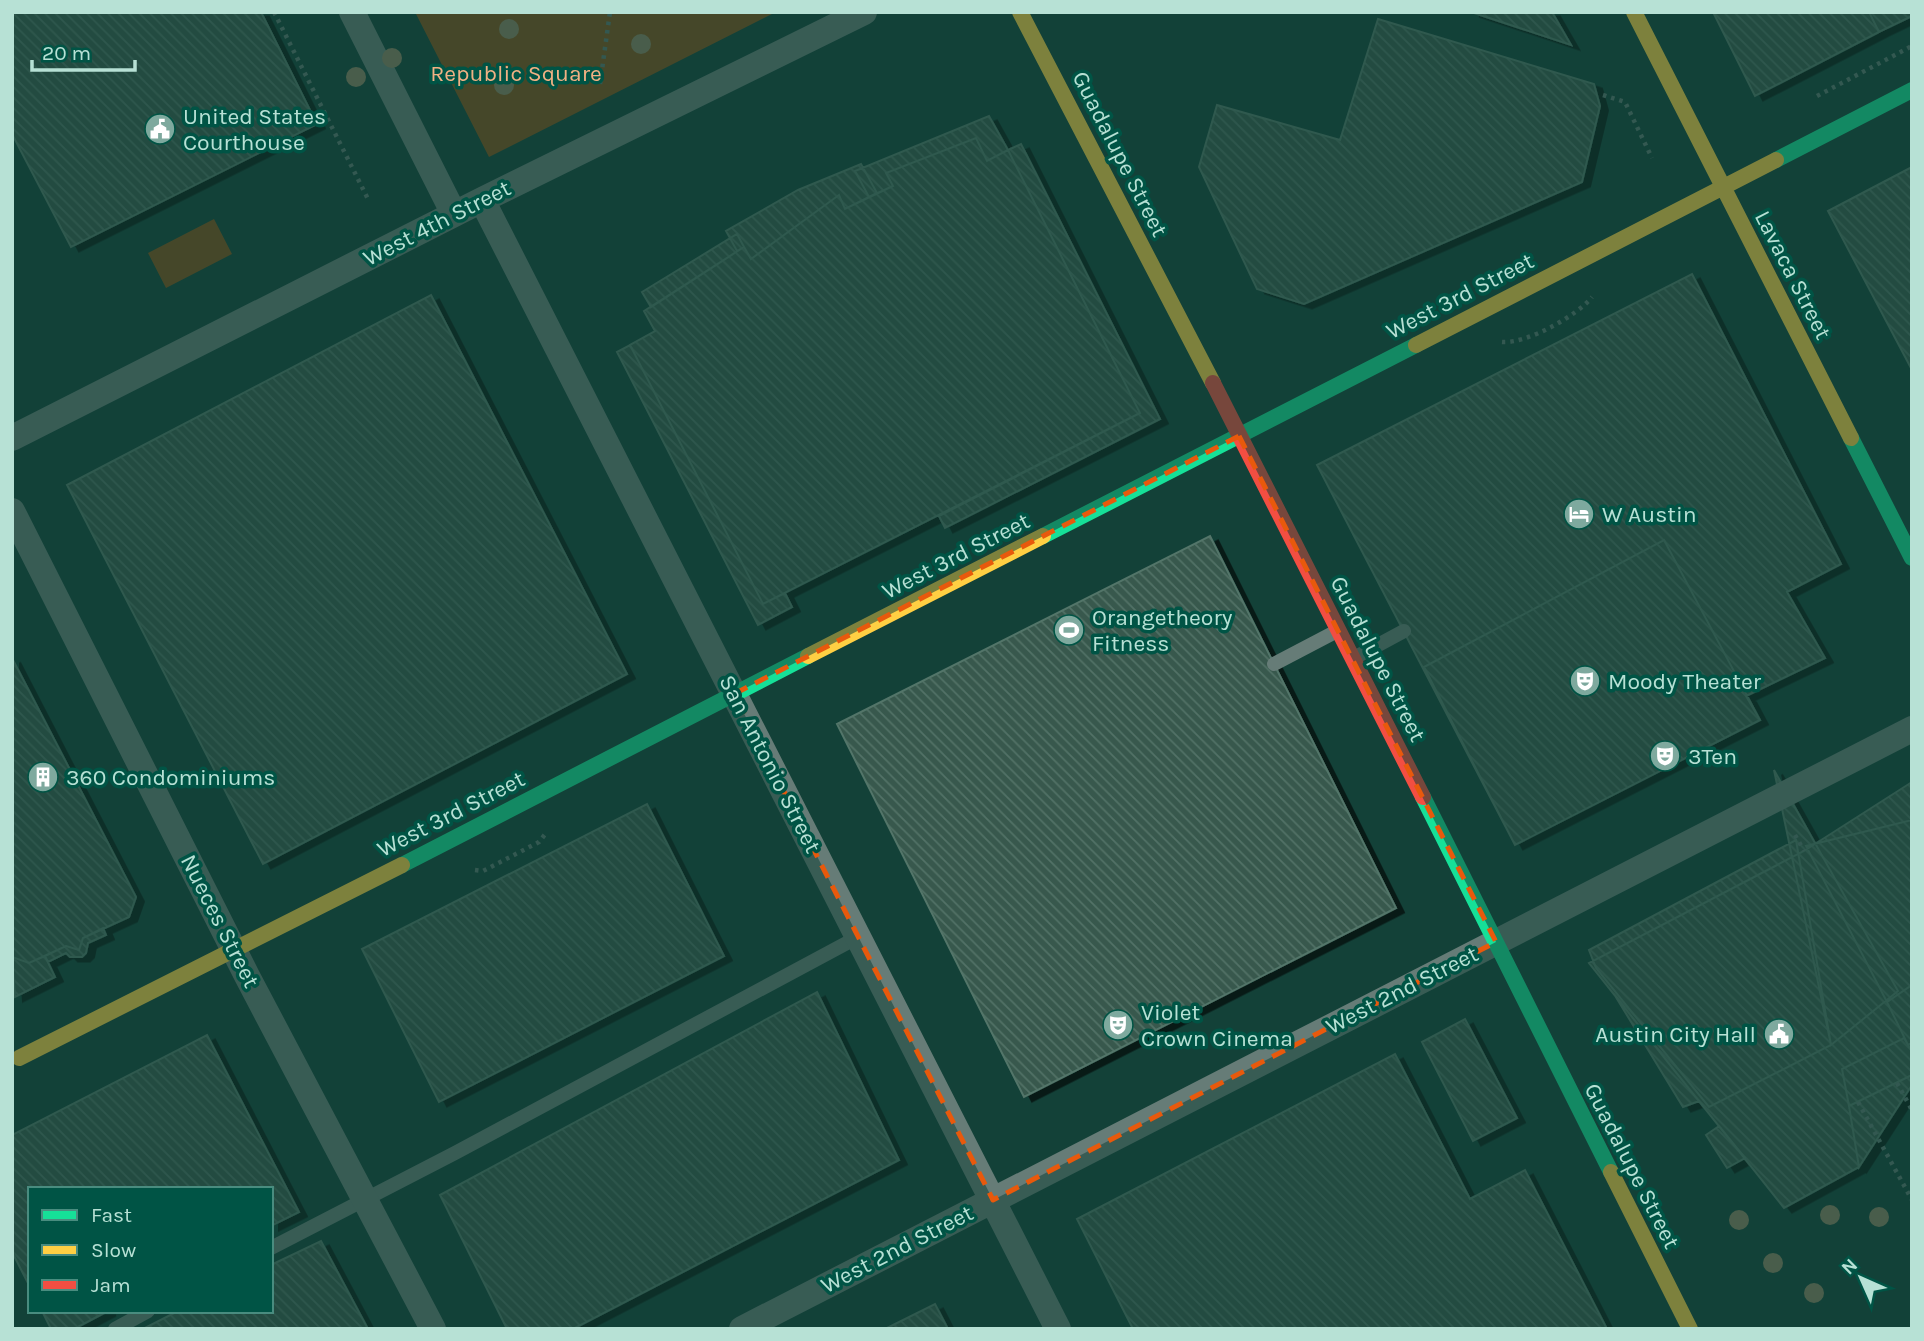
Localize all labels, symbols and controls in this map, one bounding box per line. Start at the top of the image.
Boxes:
scale bar [32,28,135,72]
text: 20 m [42,41,91,65]
park label: Republic Square [430,60,602,87]
street label: Guadalupe Street [1067,67,1173,241]
place label: United States Courthouse [183,103,326,156]
public building icon: United States Courthouse [143,112,177,146]
street label: West 4th Street [359,174,516,272]
street label: Lavaca Street [1749,206,1837,344]
street label: West 3rd Street [1382,247,1539,345]
hotel icon: W Austin [1562,497,1596,531]
place label: W Austin [1602,501,1697,528]
street label: West 3rd Street [878,507,1035,605]
street label: Guadalupe Street [1325,572,1431,746]
place label: Orangetheory Fitness [1092,604,1233,657]
sports icon: Orangetheory Fitness [1052,613,1086,647]
theatre icon: Moody Theater [1568,664,1602,698]
place label: Moody Theater [1608,668,1762,695]
street label: San Antonio Street [713,670,827,858]
theatre icon: 3Ten [1648,739,1682,773]
place label: 3Ten [1688,743,1737,770]
building icon: 360 Condominiums [26,760,60,794]
place label: 360 Condominiums [66,764,275,791]
street label: West 3rd Street [373,765,530,863]
street label: Nueces Street [175,850,265,992]
street label: West 2nd Street [1321,940,1483,1040]
place label: Violet Crown Cinema [1141,999,1293,1052]
theatre icon: Violet Crown Cinema [1101,1008,1135,1042]
public building icon: Austin City Hall [1762,1017,1796,1051]
place label: Austin City Hall [1595,1021,1756,1048]
street label: Guadalupe Street [1579,1079,1685,1253]
legend [28,1187,273,1313]
street label: West 2nd Street [816,1199,978,1299]
text: Fast [91,1203,132,1227]
text: Slow [91,1238,136,1262]
north arrow [1826,1243,1896,1313]
text: N [1837,1254,1862,1279]
text: Jam [91,1273,131,1297]

